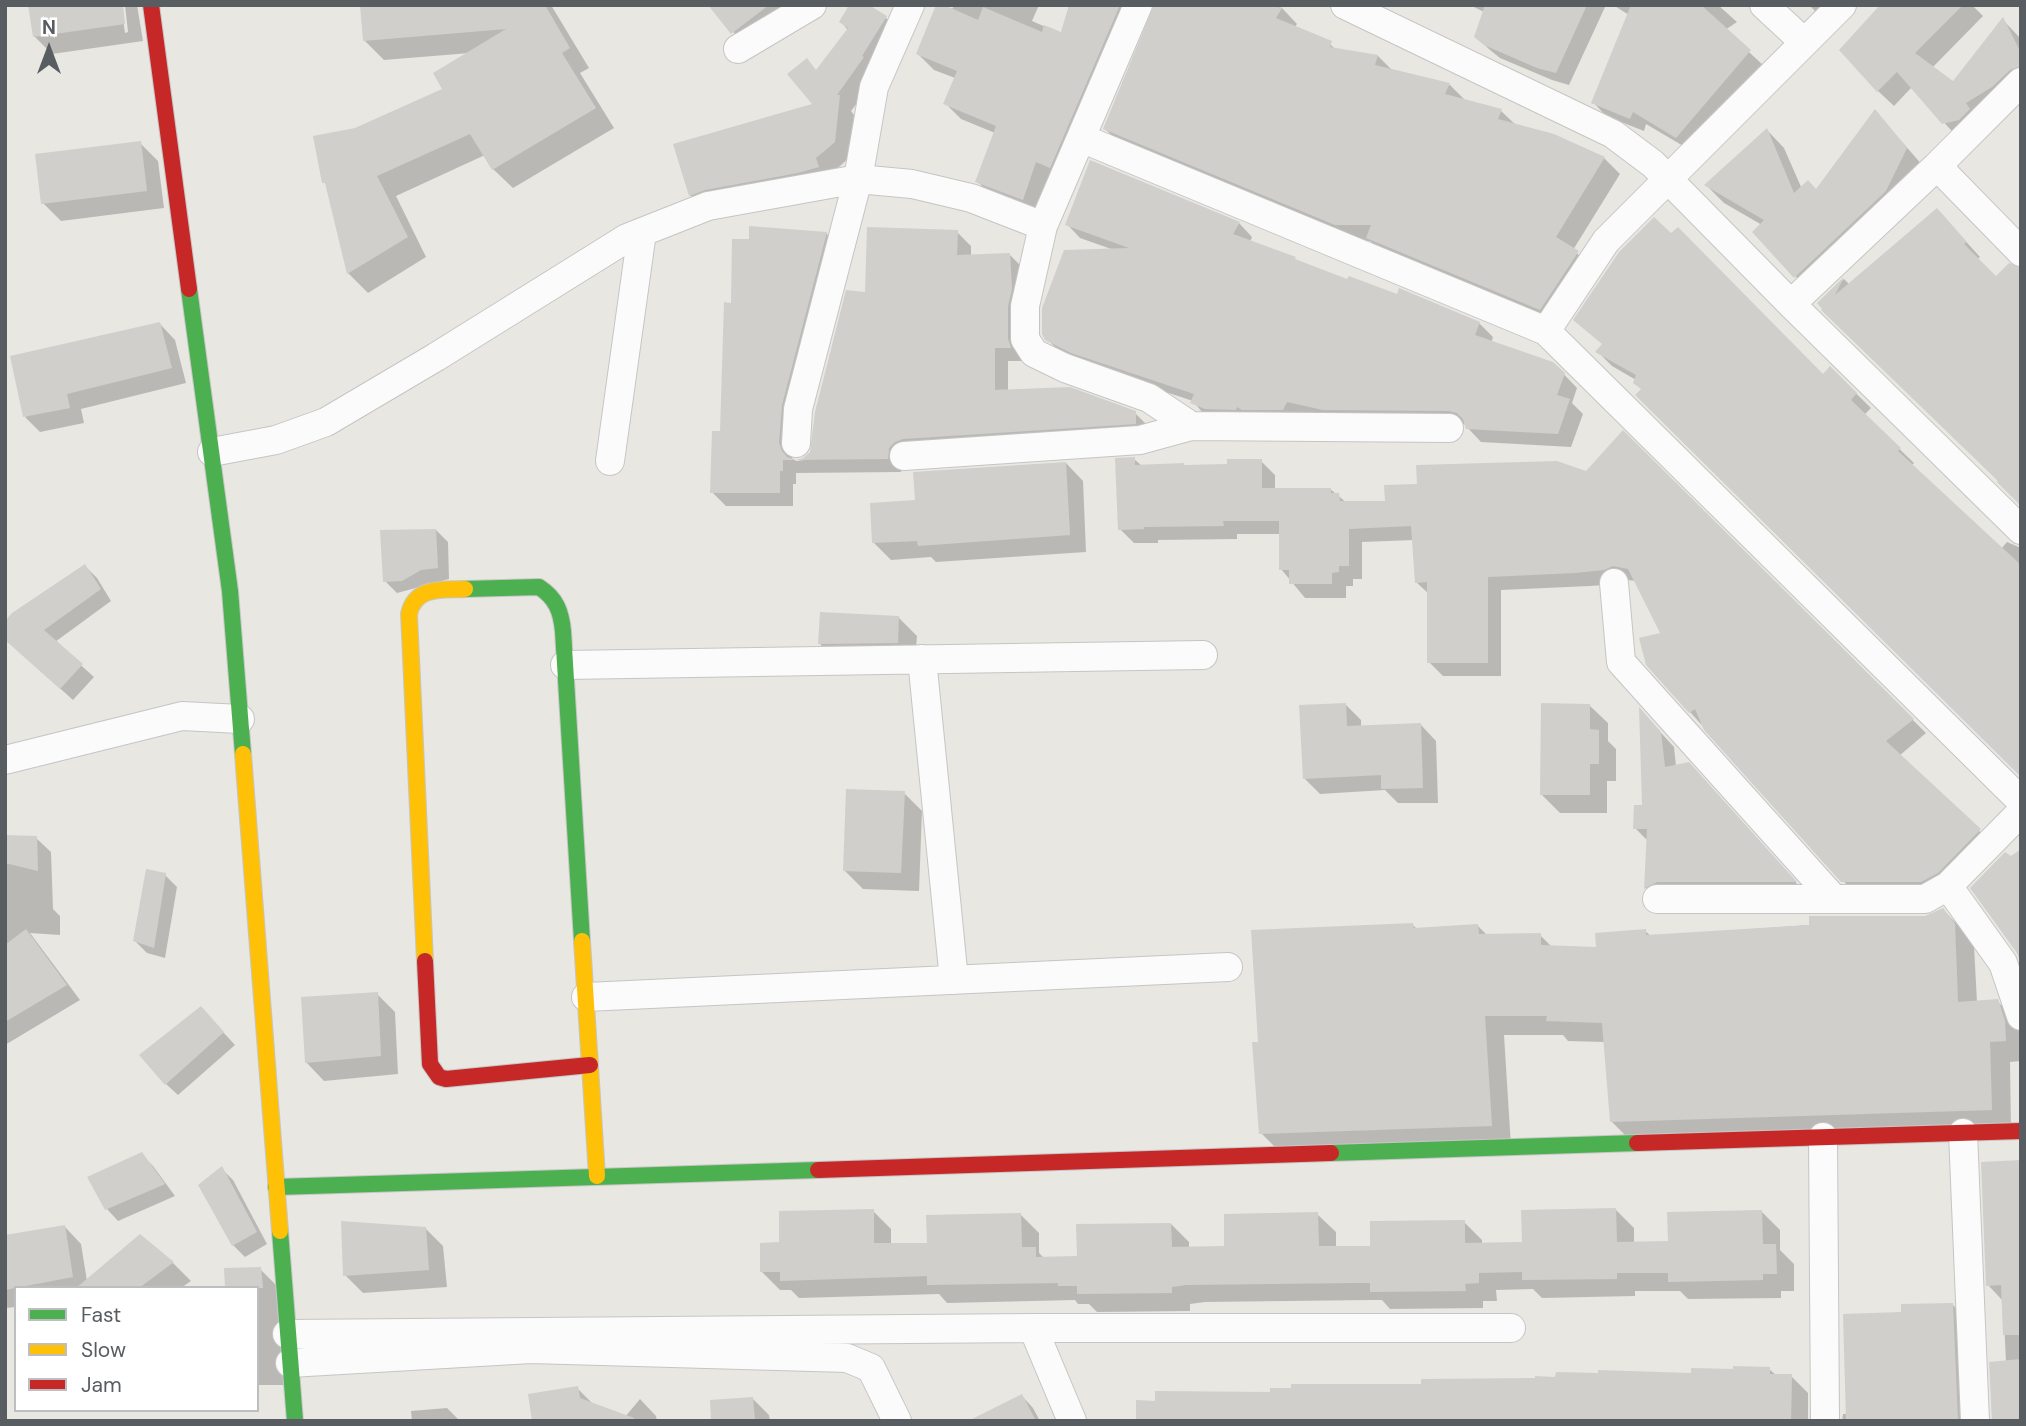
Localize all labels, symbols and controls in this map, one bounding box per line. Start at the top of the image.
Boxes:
north arrow [14,14,84,84]
text: N [42,15,56,40]
legend [14,1286,259,1412]
text: Fast [81,1301,121,1329]
text: Slow [81,1336,126,1364]
text: Jam [81,1371,122,1399]

